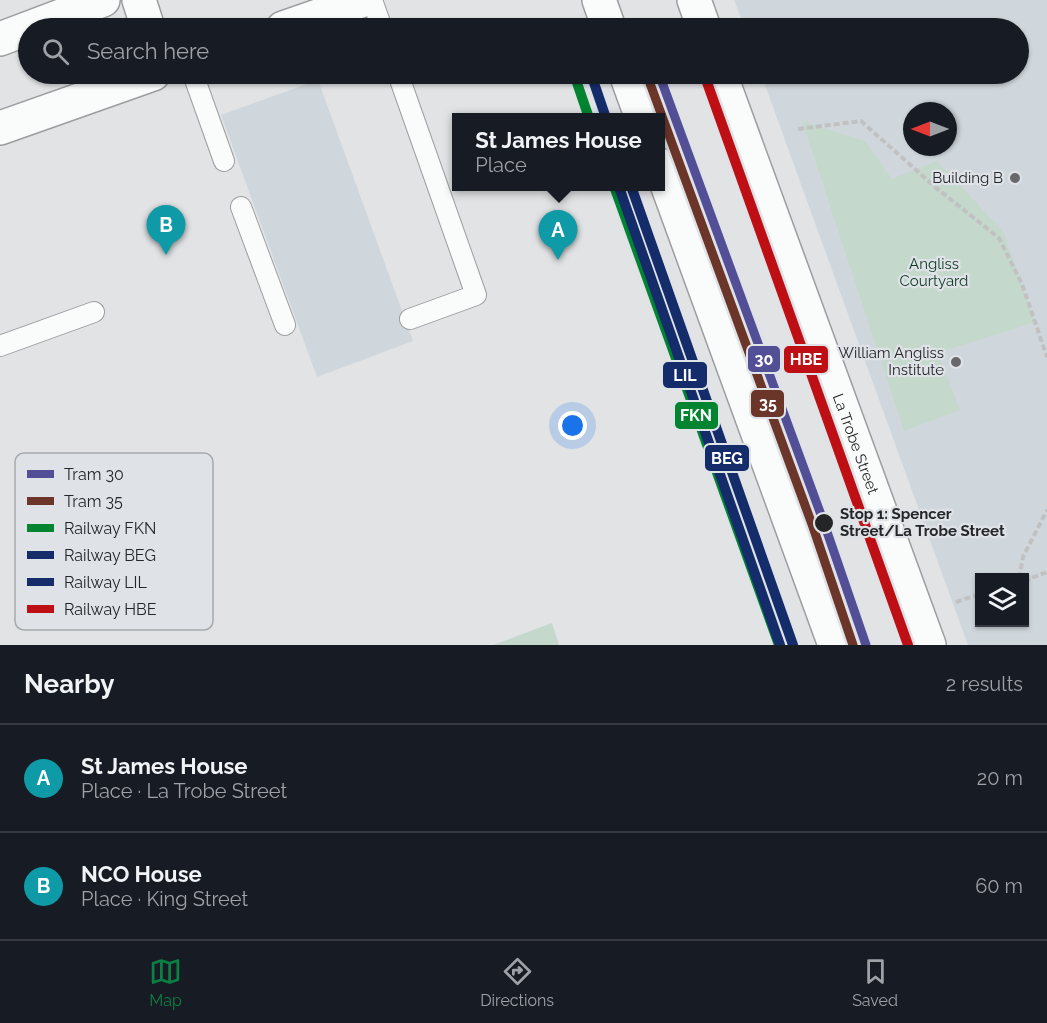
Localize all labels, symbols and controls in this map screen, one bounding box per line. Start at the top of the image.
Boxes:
search box [18,18,1029,84]
icon: search [39,35,72,68]
text: Search here [87,38,209,64]
north arrow [903,102,957,156]
popup [452,113,665,191]
text: St James House [475,127,642,153]
text: Place [475,153,527,177]
place label: Building B [932,169,1003,187]
marker: Building B [1008,171,1022,185]
pin: B [146,206,186,255]
pin: A [538,210,578,260]
park label: Angliss Courtyard [900,255,968,290]
place label: William Angliss Institute [838,344,944,379]
line badge: 30 [747,345,781,373]
line badge: HBE [783,345,829,374]
text: 30 [755,350,774,369]
text: HBE [790,350,823,369]
marker: William Angliss Institute [949,355,963,369]
line badge: LIL [662,361,708,389]
text: LIL [673,366,697,385]
line badge: 35 [750,389,785,418]
street label: La Trobe Street [829,391,882,497]
text: 35 [759,394,777,413]
line badge: FKN [674,401,719,430]
text: FKN [680,406,712,425]
your location [558,411,587,440]
line badge: BEG [704,444,750,472]
text: BEG [711,449,743,468]
legend [15,453,213,630]
text: Tram 30 [64,465,124,484]
text: Tram 35 [64,492,123,511]
place label: Stop 1: Spencer Street/La Trobe Street [840,505,1005,540]
marker: Stop 1: Spencer Street/La Trobe Street [813,512,835,534]
text: Railway FKN [64,519,156,538]
text: Railway BEG [64,546,156,565]
text: Railway LIL [64,573,148,592]
map controls [975,573,1029,627]
button: layers [975,573,1029,627]
text: Railway HBE [64,600,157,619]
text: Nearby [24,669,114,699]
text: 2 results [946,672,1023,696]
text: St James House [81,753,248,779]
text: A [37,766,50,790]
text: 20 m [977,766,1023,790]
text: Place · La Trobe Street [81,779,287,803]
text: NCO House [81,861,202,887]
text: B [37,874,50,898]
text: 60 m [975,874,1023,898]
text: Place · King Street [81,887,248,911]
tab: Map [149,955,182,1010]
tab: Directions [480,955,554,1010]
tab: Saved [852,955,898,1010]

